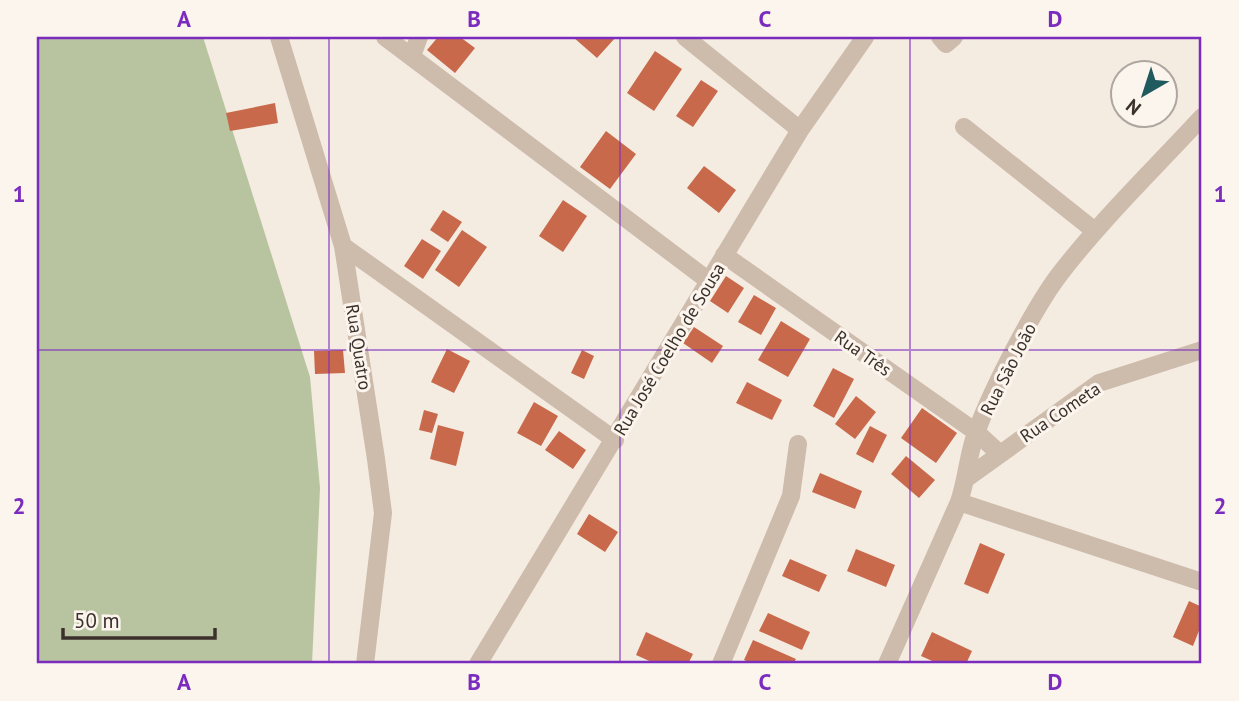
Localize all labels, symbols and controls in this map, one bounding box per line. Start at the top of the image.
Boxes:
text: A [177,4,191,33]
text: B [467,4,481,33]
text: C [759,4,772,33]
text: D [1048,4,1062,33]
north arrow [1110,60,1180,130]
text: N [1121,94,1146,120]
text: 1 [12,179,26,208]
text: 1 [1213,179,1227,208]
street label: Rua José Coelho de Sousa [608,258,730,440]
street label: Rua Quatro [341,302,377,392]
street label: Rua São João [975,319,1041,419]
street label: Rua Três [830,325,896,381]
street label: Rua Cometa [1015,377,1105,447]
text: 2 [12,491,26,520]
text: 2 [1213,491,1227,520]
scale bar [63,596,215,640]
text: 50 m [74,607,120,634]
text: A [177,667,191,696]
text: B [467,667,481,696]
text: C [759,667,772,696]
text: D [1048,667,1062,696]

